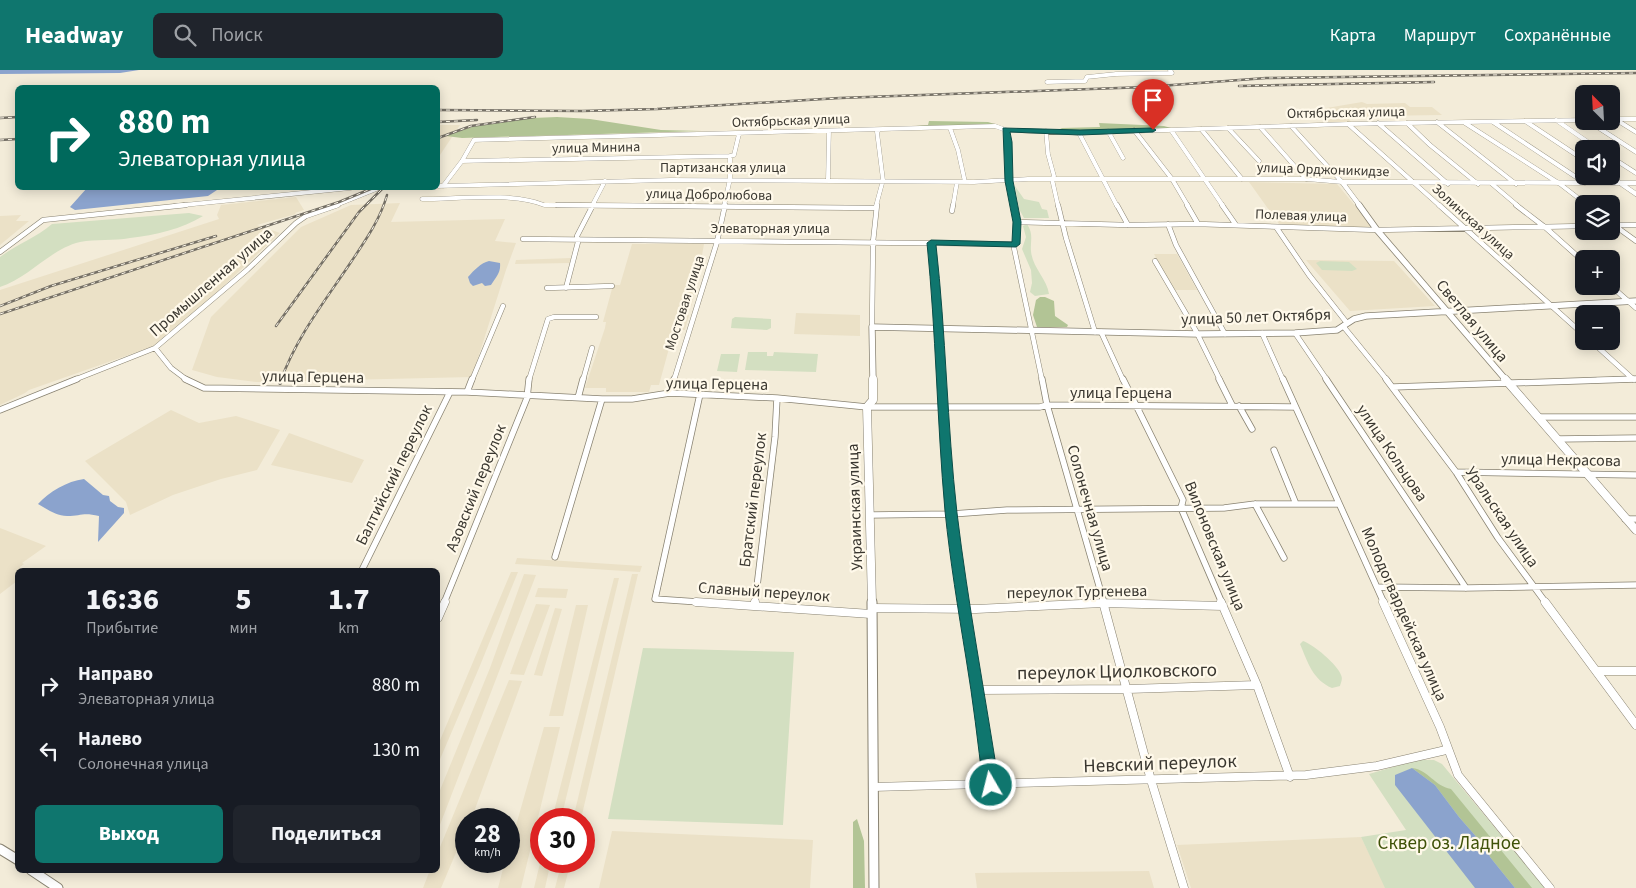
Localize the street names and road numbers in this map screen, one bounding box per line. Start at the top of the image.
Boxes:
street label: Октябрьская улица [1287,102,1405,124]
street label: Октябрьская улица [732,109,850,133]
street label: улица Минина [552,137,640,159]
street label: Партизанская улица [660,158,786,178]
street label: улица Орджоникидзе [1256,158,1390,182]
street label: Золинская улица [1427,179,1519,265]
street label: улица Добролюбова [646,184,772,206]
street label: Полевая улица [1255,204,1347,228]
street label: Элеваторная улица [710,219,830,239]
street label: Промышленная улица [145,222,277,342]
street label: Мостовая улица [660,253,710,353]
street label: Светлая улица [1431,275,1513,367]
street label: улица 50 лет Октября [1181,303,1331,331]
street label: улица Герцена [262,365,364,389]
street label: улица Герцена [666,372,768,396]
street label: улица Герцена [1070,382,1172,404]
street label: улица Кольцова [1351,400,1433,506]
street label: Балтийский переулок [350,401,438,549]
street label: Азовский переулок [440,421,512,555]
street label: Братский переулок [734,431,772,569]
street label: Солонечная улица [1061,442,1119,574]
street label: Украинская улица [842,443,868,571]
street label: улица Некрасова [1501,448,1621,472]
street label: Уральская улица [1460,462,1544,572]
street label: Вилоновская улица [1179,478,1251,614]
street label: Молодогвардейская улица [1356,524,1452,704]
street label: Славный переулок [697,576,831,608]
street label: переулок Тургенева [1006,580,1148,604]
street label: переулок Циолковского [1017,657,1217,687]
street label: Невский переулок [1083,748,1238,780]

